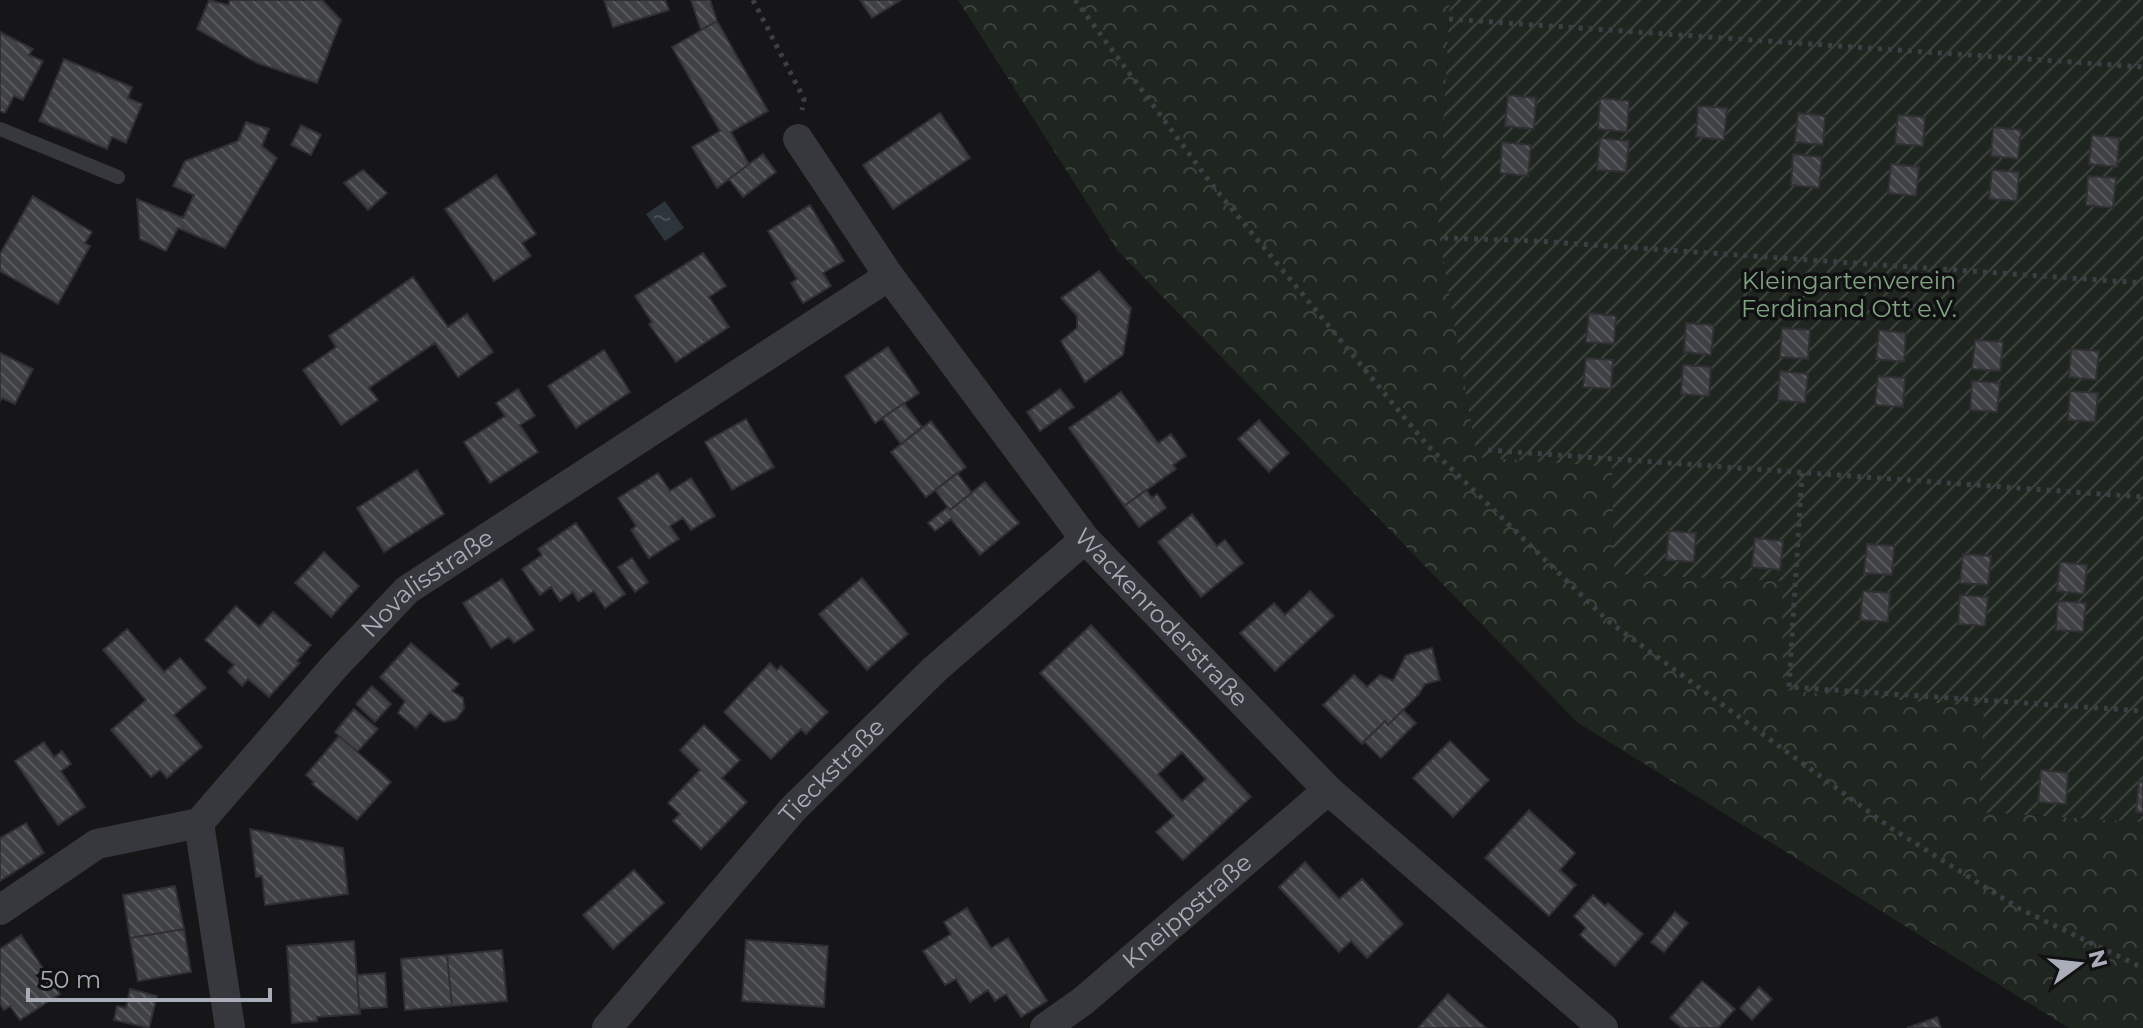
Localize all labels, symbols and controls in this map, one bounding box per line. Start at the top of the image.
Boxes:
park label: Kleingartenverein Ferdinand Ott e.V. [1741,266,1957,323]
street label: Wackenroderstraße [1069,522,1254,713]
street label: Novalisstraße [355,523,499,643]
street label: Tieckstraße [773,712,891,829]
street label: Kneippstraße [1116,847,1257,975]
north arrow [2039,924,2119,1004]
text: N [2082,947,2113,971]
scale bar [28,952,270,1002]
text: 50 m [40,965,101,994]

